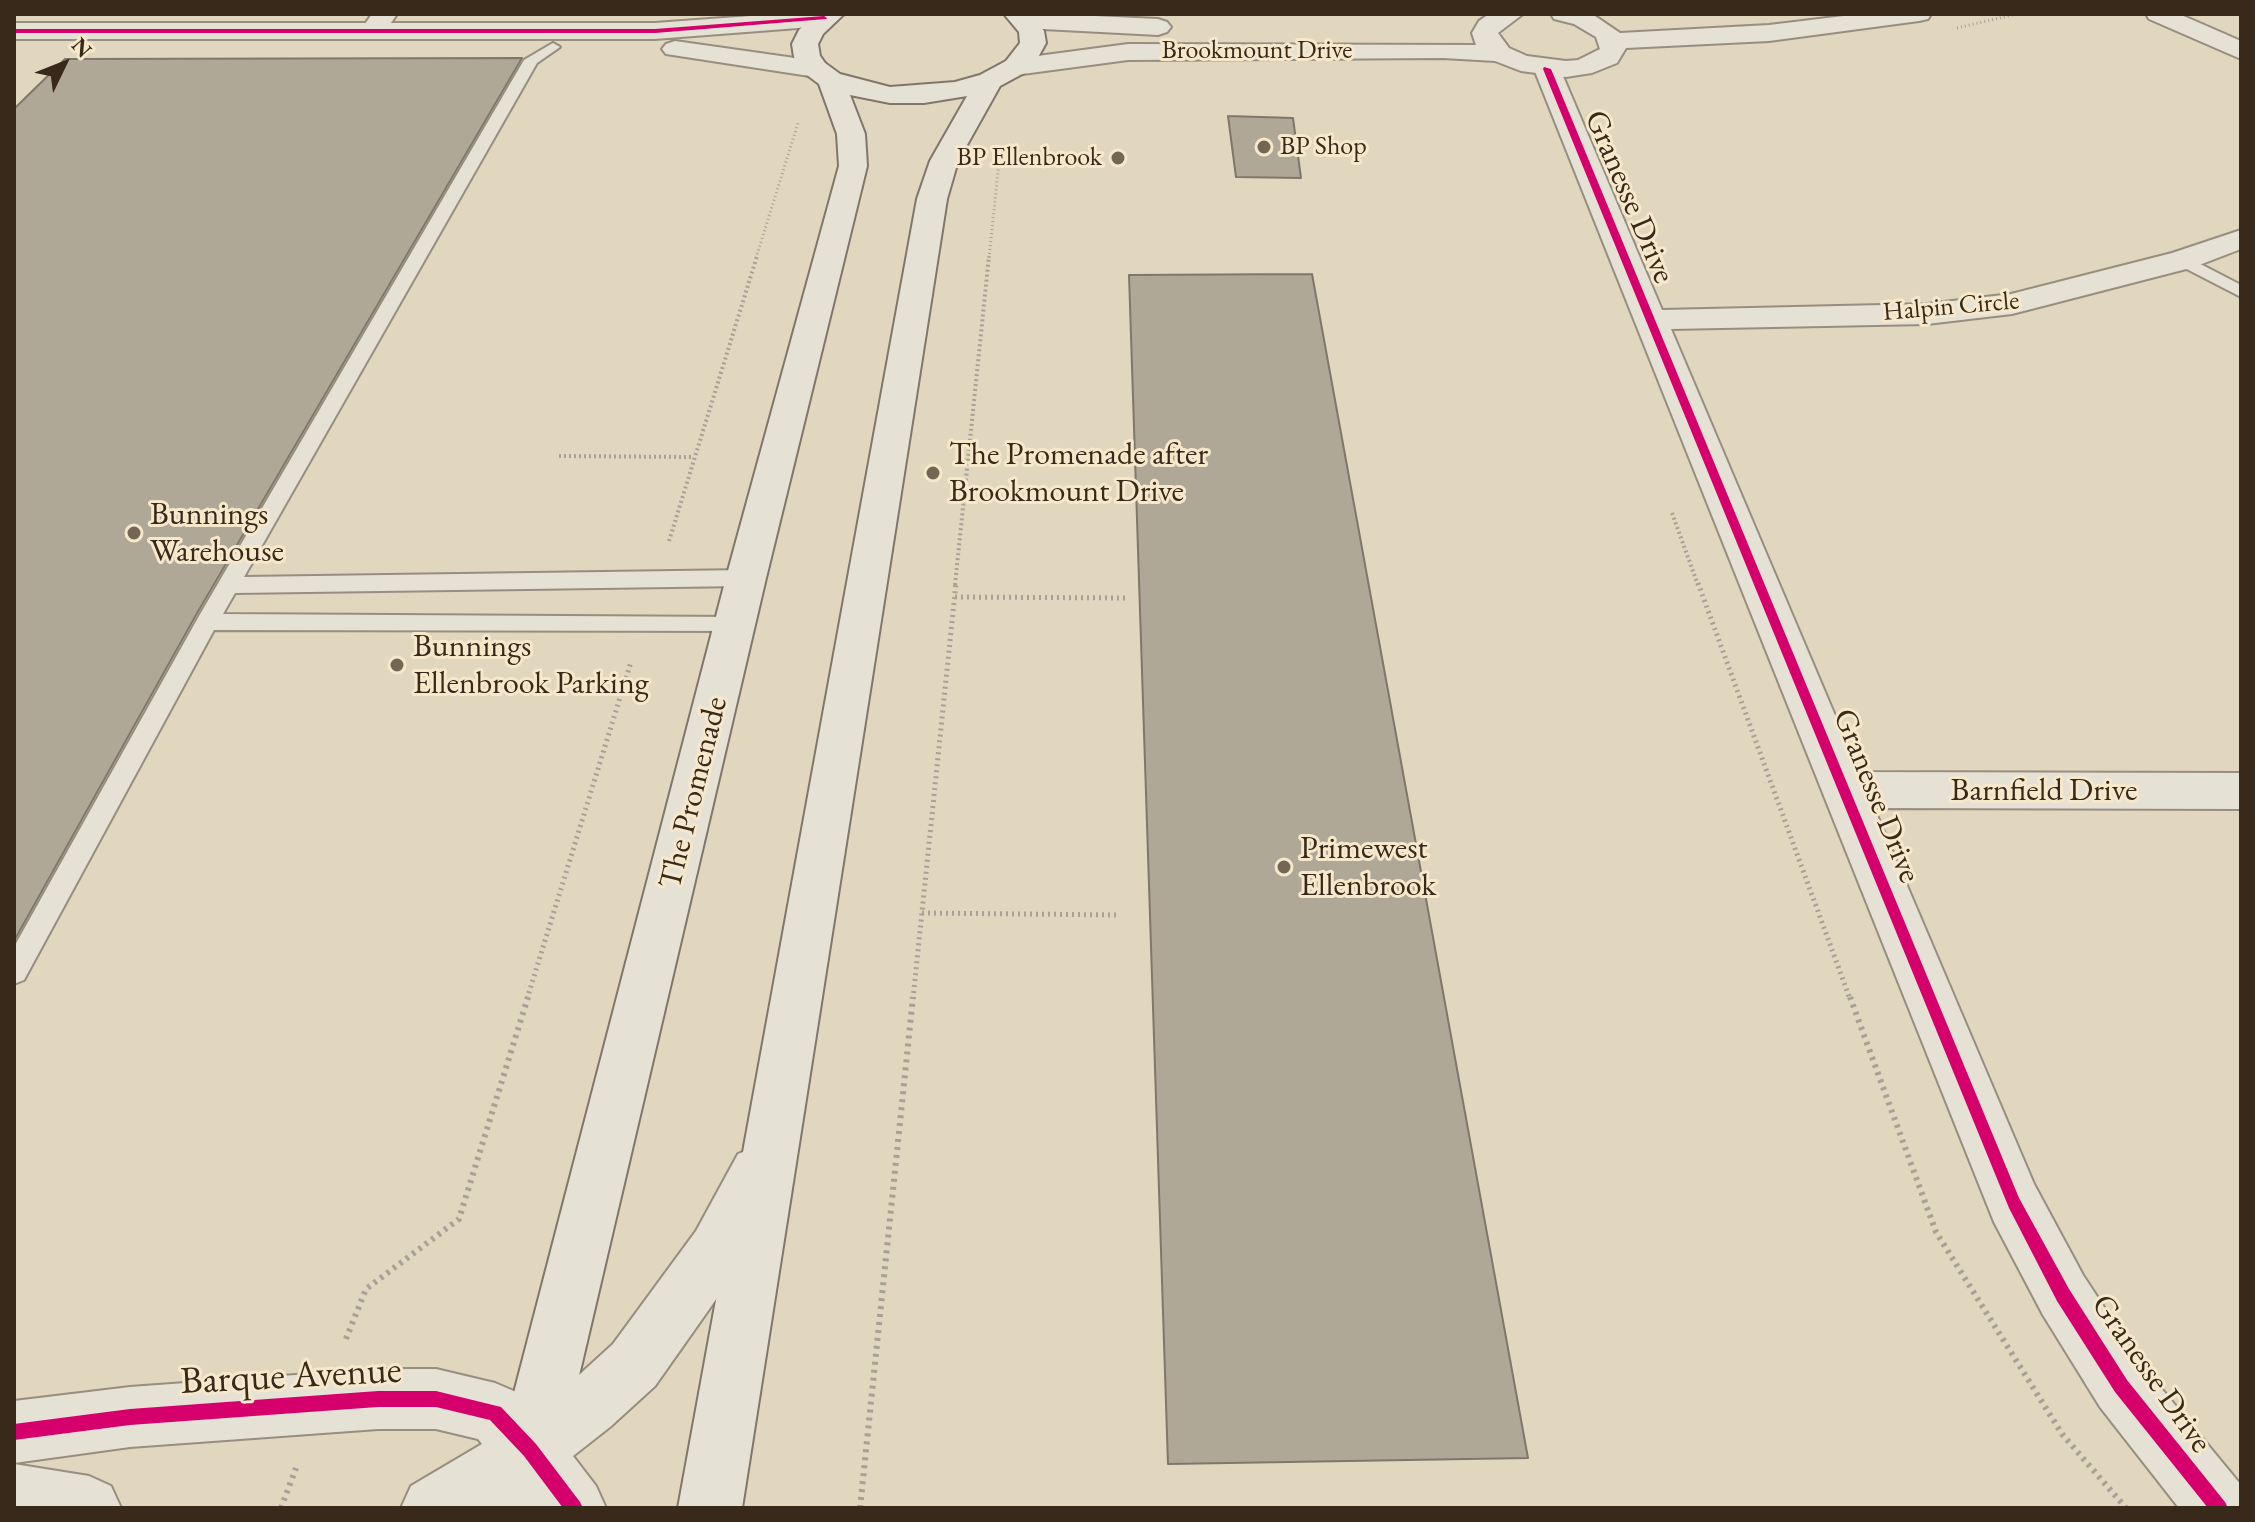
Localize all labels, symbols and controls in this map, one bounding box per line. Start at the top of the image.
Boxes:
north arrow [24,24,104,104]
text: N [65,31,99,64]
street label: Brookmount Drive [1162,35,1352,67]
street label: Granesse Drive [1575,105,1683,289]
place label: BP Shop [1280,131,1367,163]
marker: BP Shop [1255,138,1273,156]
place label: BP Ellenbrook [957,142,1102,174]
marker: BP Ellenbrook [1109,149,1127,167]
street label: Halpin Circle [1881,285,2021,329]
place label: The Promenade after Brookmount Drive [949,436,1208,511]
marker: The Promenade after Brookmount Drive [924,464,942,482]
place label: Bunnings Warehouse [150,496,284,571]
marker: Bunnings Warehouse [125,524,143,542]
place label: Bunnings Ellenbrook Parking [413,628,649,703]
marker: Bunnings Ellenbrook Parking [388,656,406,674]
street label: The Promenade [652,693,736,893]
street label: Granesse Drive [1824,703,1928,889]
street label: Barnfield Drive [1951,772,2137,810]
place label: Primewest Ellenbrook [1300,830,1436,905]
marker: Primewest Ellenbrook [1275,858,1293,876]
street label: Granesse Drive [2082,1288,2220,1460]
street label: Barque Avenue [179,1348,403,1406]

